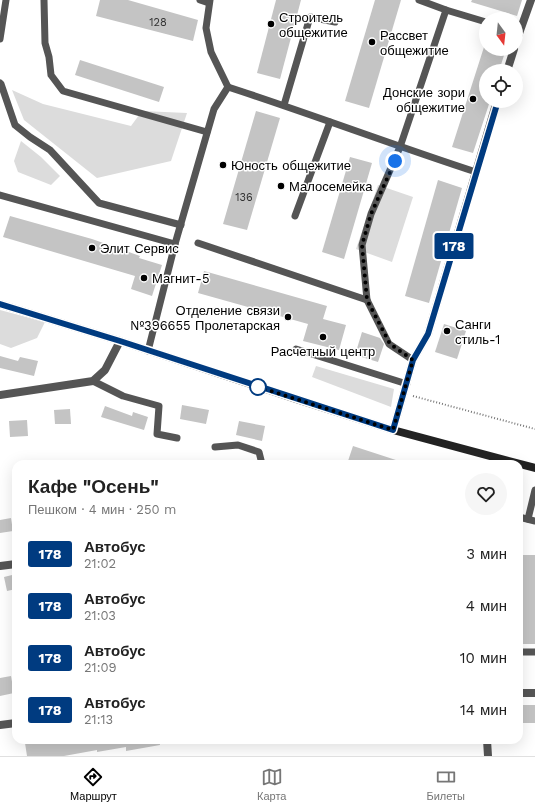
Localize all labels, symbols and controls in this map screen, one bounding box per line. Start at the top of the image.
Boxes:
place label: Строитель общежитие [279,10,348,40]
north arrow [479,12,523,56]
map controls [479,12,523,108]
house number: 128 [149,16,167,29]
marker: Строитель общежитие [266,19,276,29]
place label: Рассвет общежитие [380,28,449,58]
marker: Рассвет общежитие [367,37,377,47]
button: locate [479,64,523,108]
place label: Донские зори общежитие [383,85,465,115]
marker: Донские зори общежитие [468,94,478,104]
your location [385,151,405,171]
place label: Юность общежитие [231,158,351,173]
marker: Юность общежитие [218,160,228,170]
place label: Малосемейка [289,179,373,194]
marker: Малосемейка [276,181,286,191]
house number: 136 [235,191,253,204]
line badge: 178 [431,233,477,259]
text: 178 [442,238,466,254]
place label: Элит Сервис [100,241,179,256]
marker: Элит Сервис [87,243,97,253]
place label: Магнит-5 [152,271,210,286]
marker: Магнит-5 [139,273,149,283]
place label: Отделение связи №396655 Пролетарская [130,303,280,333]
marker: Отделение связи №396655 Пролетарская [283,312,293,322]
place label: Санги стиль-1 [455,317,500,347]
marker: Санги стиль-1 [442,326,452,336]
marker: Расчетный центр [318,332,328,342]
place label: Расчетный центр [271,344,375,359]
unlabelled marker [249,378,267,396]
button: heart [465,473,507,515]
text: Кафе "Осень" [28,475,159,498]
text: Пешком · 4 мин · 250 m [28,502,176,517]
text: Автобус [84,538,146,556]
text: 3 мин [466,545,507,563]
text: 178 [38,546,62,562]
text: 21:02 [84,556,116,571]
text: Автобус [84,590,146,608]
text: 4 мин [466,597,507,615]
text: 178 [38,598,62,614]
text: 21:03 [84,608,116,623]
text: Автобус [84,642,146,660]
text: 10 мин [460,649,507,667]
text: 178 [38,650,62,666]
text: 21:09 [84,660,117,675]
text: Автобус [84,694,146,712]
text: 14 мин [460,701,507,719]
text: 178 [38,702,62,718]
text: 21:13 [84,712,113,727]
tab: Маршрут [70,766,117,803]
tab: Карта [257,766,286,803]
tab: Билеты [426,766,465,803]

